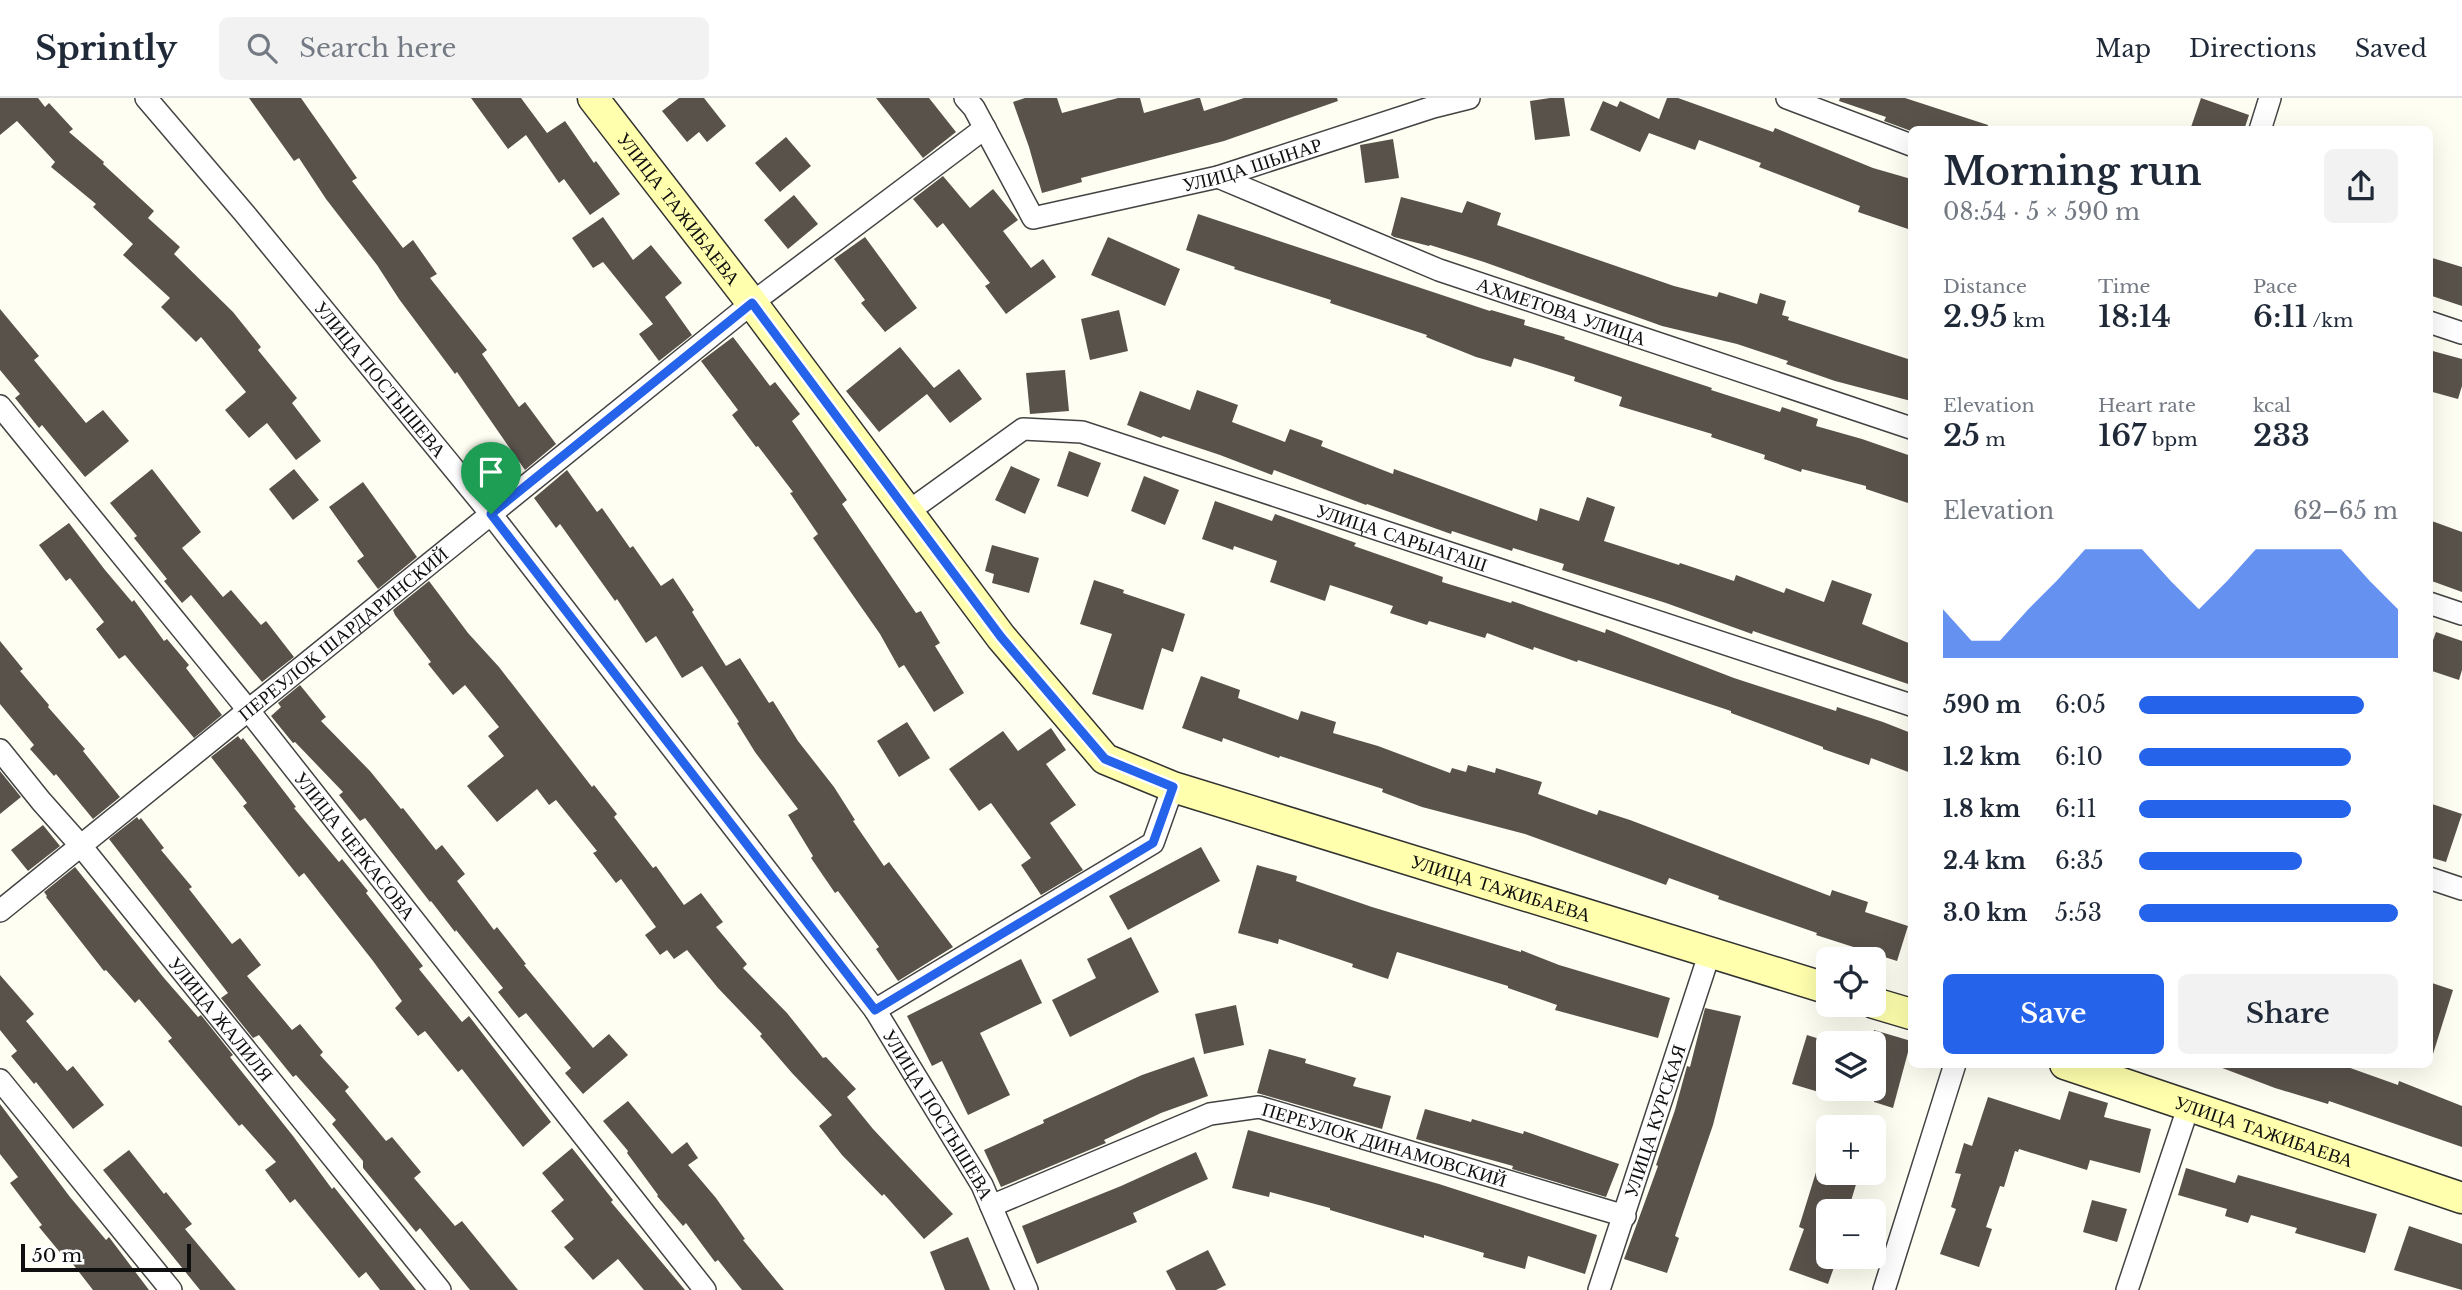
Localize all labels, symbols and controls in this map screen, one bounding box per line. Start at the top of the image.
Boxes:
search box [219,17,709,80]
text: Sprintly [35,28,177,69]
icon: search [243,29,281,67]
text: Search here [299,32,456,64]
text: Map [2095,34,2151,63]
text: Directions [2189,34,2317,63]
text: Saved [2355,34,2427,63]
street label: УЛИЦА ТАЖИБАЕВА [612,128,745,290]
street label: УЛИЦА ШЫНАР [1180,132,1325,196]
text: Morning run [1943,148,2202,195]
button: share [2324,149,2398,223]
text: 08:54 · 5 × 590 m [1943,198,2140,226]
street label: АХМЕТОВА УЛИЦА [1474,272,1649,350]
text: Distance [1943,275,2027,298]
text: Time [2098,275,2150,298]
text: Pace [2253,275,2297,298]
street label: УЛИЦА ПОСТЫШЕВА [310,296,451,462]
text: 2.95 [1943,298,2008,335]
text: 18:14 [2098,298,2171,335]
text: 6:11 [2253,298,2308,335]
text: km [2008,309,2045,332]
text: /km [2308,309,2353,332]
text: Elevation [1943,394,2035,417]
text: Heart rate [2098,394,2196,417]
text: kcal [2253,394,2291,417]
text: 25 [1943,417,1980,454]
text: 167 [2098,417,2146,454]
text: 233 [2253,417,2310,454]
text: m [1980,428,2006,451]
text: bpm [2146,428,2198,451]
pin [461,442,521,514]
icon: arrive [472,453,510,491]
text: Elevation [1943,497,2054,525]
text: 62–65 m [2293,497,2398,525]
street label: УЛИЦА САРЫАГАШ [1313,498,1490,576]
street label: ПЕРЕУЛОК ШАРДАРИНСКИЙ [233,542,453,725]
text: 590 m [1943,691,2021,719]
text: 6:05 [2055,691,2106,719]
text: 1.2 km [1943,743,2021,771]
text: 6:10 [2055,743,2103,771]
street label: УЛИЦА ЧЕРКАСОВА [289,767,421,925]
text: 1.8 km [1943,795,2020,823]
text: 6:11 [2055,795,2097,823]
text: 2.4 km [1943,847,2026,875]
text: 6:35 [2055,847,2104,875]
street label: УЛИЦА ТАЖИБАЕВА [1408,849,1594,927]
text: 3.0 km [1943,899,2027,927]
text: 5:53 [2055,899,2102,927]
map controls [1816,947,1886,1269]
button: locate [1816,947,1886,1017]
street label: УЛИЦА ЖАЛИЛЯ [164,952,278,1086]
button: Save [1943,974,2164,1054]
button: Share [2178,974,2398,1054]
street label: УЛИЦА ПОСТЫШЕВА [878,1025,999,1203]
button: layers [1816,1031,1886,1101]
street label: УЛИЦА КУРСКАЯ [1619,1041,1690,1200]
street label: УЛИЦА ТАЖИБАЕВА [2172,1090,2357,1172]
street label: ПЕРЕУЛОК ДИНАМОВСКИЙ [1260,1097,1510,1192]
button: + [1816,1115,1886,1185]
button: − [1816,1199,1886,1269]
scale bar [21,1241,191,1273]
text: 50 m [32,1244,82,1267]

